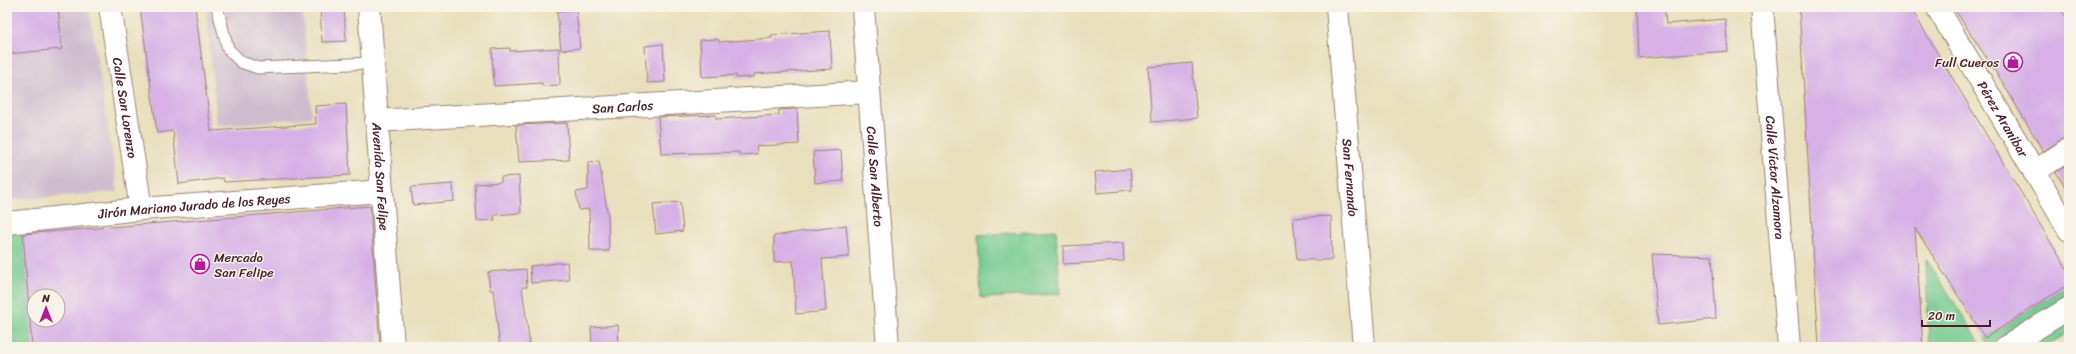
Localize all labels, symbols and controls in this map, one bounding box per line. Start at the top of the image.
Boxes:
place label: Full Cueros [1935,51,2000,74]
shop icon: Full Cueros [2002,51,2024,73]
street label: Calle San Lorenzo [106,56,145,160]
street label: Pérez Aranibar [1971,76,2035,162]
street label: San Carlos [591,93,655,120]
street label: Calle Víctor Alzamora [1759,115,1792,241]
street label: Avenida San Felipe [366,121,396,232]
street label: Calle San Alberto [860,125,891,228]
street label: San Fernando [1336,138,1365,218]
street label: Jirón Mariano Jurado de los Reyes [96,186,291,225]
place label: Mercado San Felipe [214,246,274,284]
shop icon: Mercado San Felipe [189,253,211,275]
north arrow [26,288,66,328]
text: N [41,289,50,308]
scale bar [1922,302,1990,328]
text: 20 m [1928,305,1955,327]

